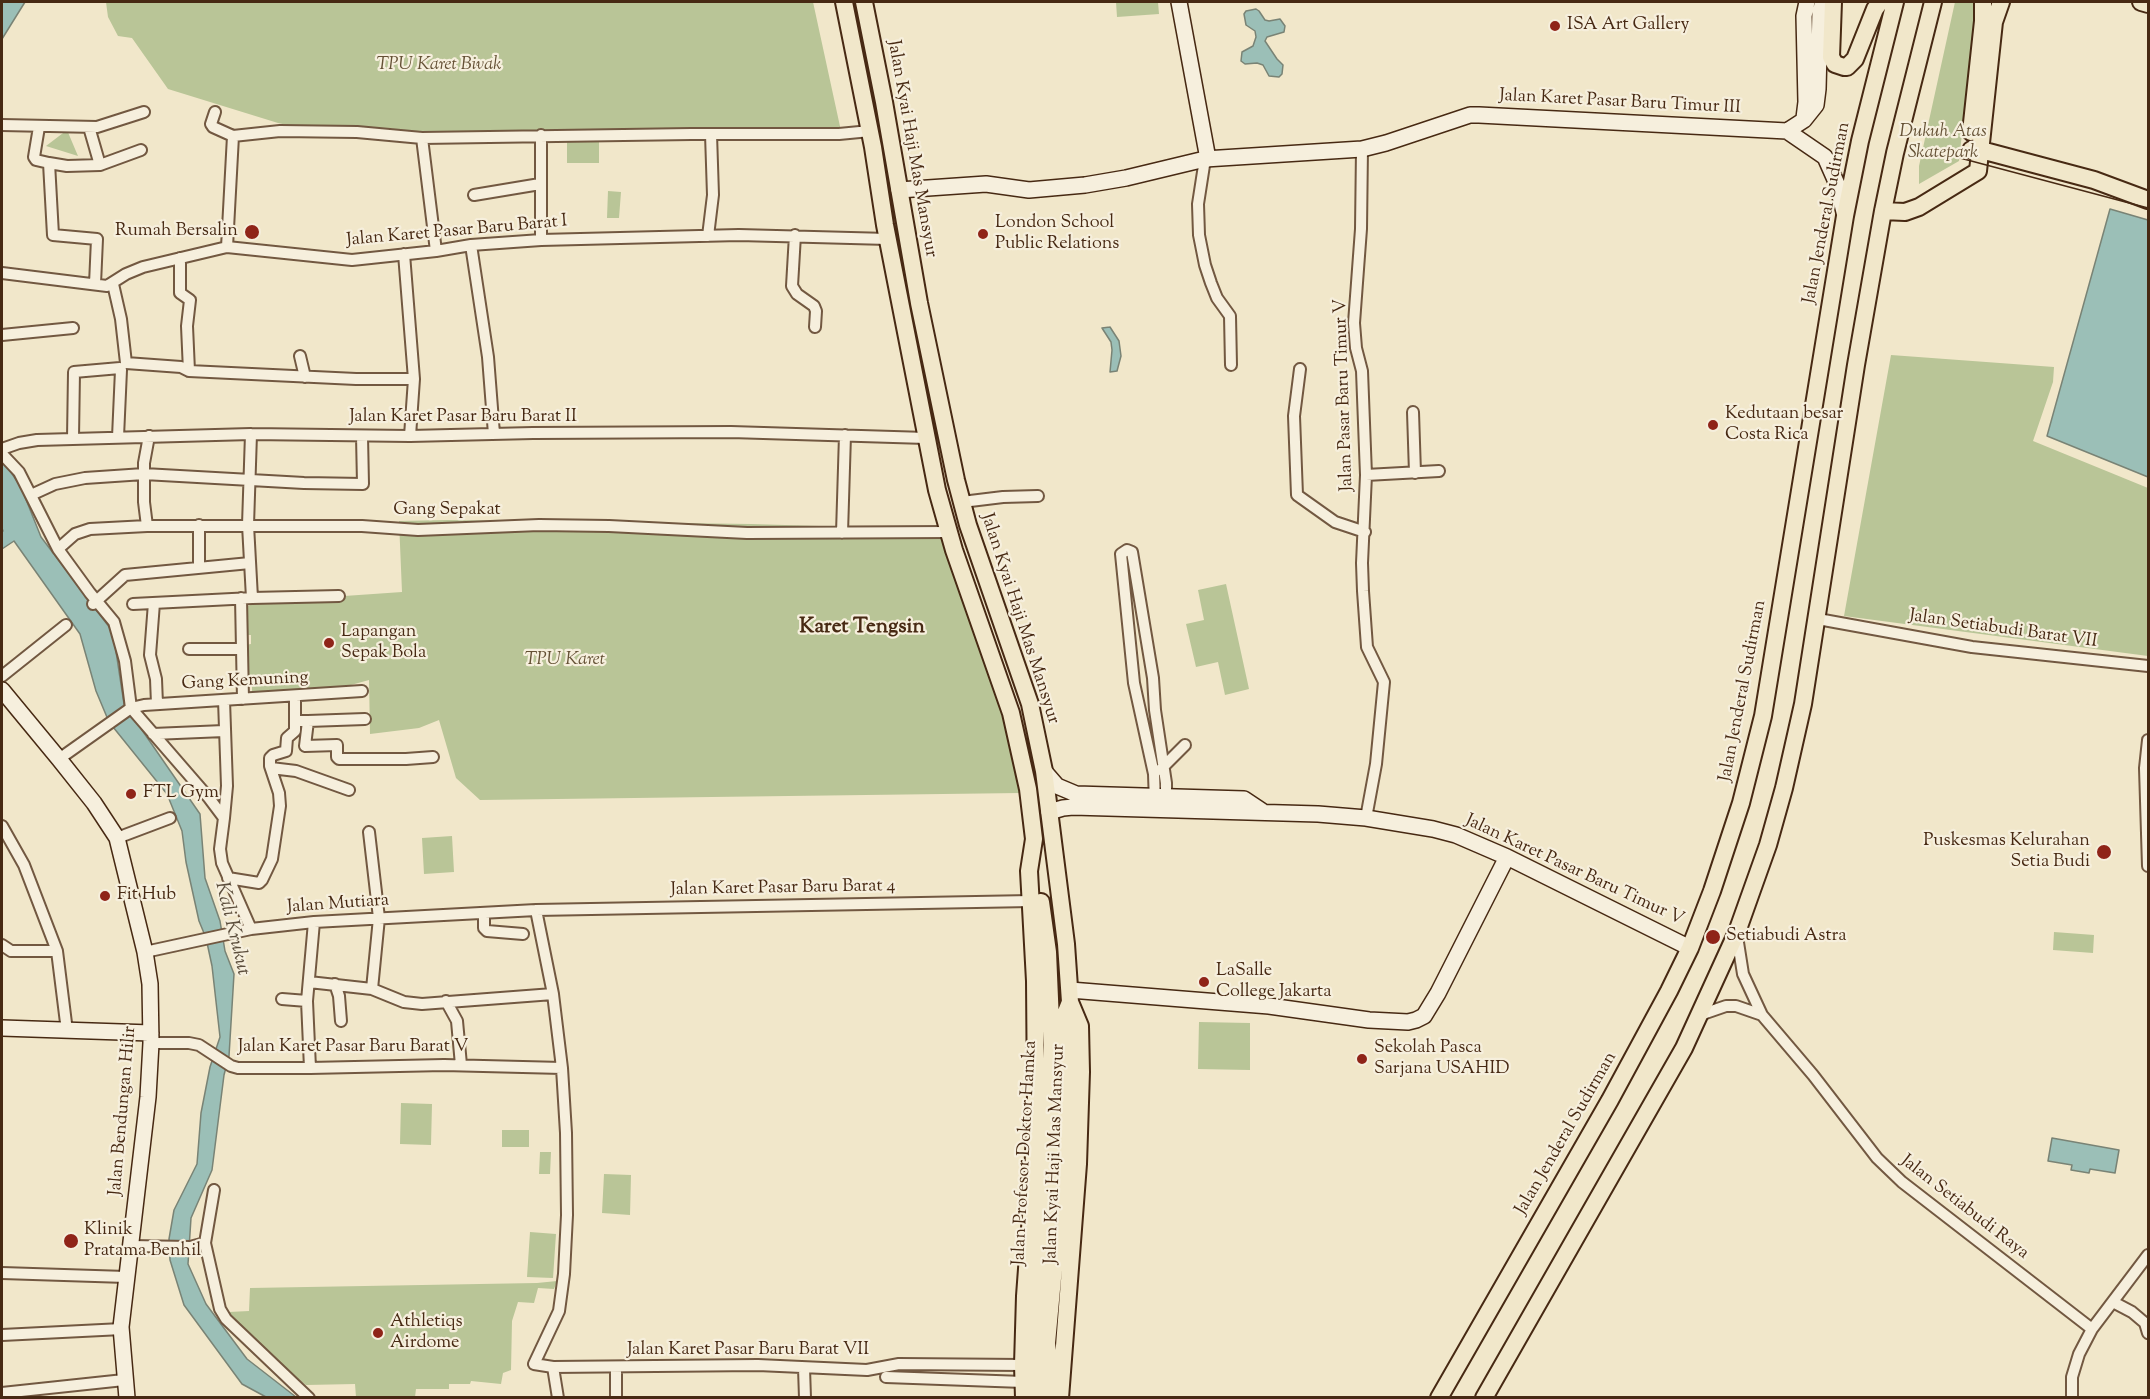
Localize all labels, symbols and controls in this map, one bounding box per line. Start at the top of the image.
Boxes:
place label: ISA Art Gallery [1567,15,1690,37]
marker: ISA Art Gallery [1548,19,1562,33]
street label: Jalan Kyai Haji Mas Mansyur [881,39,941,259]
park label: TPU Karet Bivak [377,55,501,77]
street label: Jalan Karet Pasar Baru Timur III [1499,86,1741,120]
street label: Jalan Jenderal Sudirman [1800,120,1856,306]
park label: Dukuh Atas Skatepark [1899,122,1987,164]
street label: Jalan Karet Pasar Baru Barat I [346,212,568,252]
place label: London School Public Relations [995,213,1119,256]
place label: Rumah Bersalin [115,221,238,243]
marker: Rumah Bersalin [243,223,261,241]
marker: London School Public Relations [976,227,990,241]
street label: Jalan Pasar Baru Timur V [1331,298,1359,492]
place label: Kedutaan besar Costa Rica [1725,404,1843,446]
street label: Jalan Karet Pasar Baru Barat II [349,407,577,429]
marker: Kedutaan besar Costa Rica [1706,418,1720,432]
street label: Gang Sepakat [393,500,501,522]
street label: Jalan Kyai Haji Mas Mansyur [975,511,1063,727]
street label: Jalan Jenderal Sudirman [1716,598,1772,784]
street label: Jalan Setiabudi Barat VII [1908,606,2098,654]
district label: Karet Tengsin [799,615,925,641]
place label: Lapangan Sepak Bola [341,622,426,664]
marker: Lapangan Sepak Bola [322,636,336,650]
park label: TPU Karet [525,650,605,672]
street label: Gang Kemuning [181,668,309,696]
place label: FTL Gym [143,783,219,805]
marker: FTL Gym [124,787,138,801]
street label: Jalan Karet Pasar Baru Timur V [1461,811,1687,931]
place label: Puskesmas Kelurahan Setia Budi [1923,831,2090,874]
marker: Puskesmas Kelurahan Setia Budi [2095,843,2113,861]
street label: Jalan Karet Pasar Baru Barat 4 [670,876,896,902]
water label: Kali Krukut [208,880,254,978]
place label: Fit Hub [117,885,176,907]
marker: Fit Hub [98,889,112,903]
street label: Jalan Mutiara [286,891,390,919]
place label: Setiabudi Astra [1726,926,1847,948]
marker: Setiabudi Astra [1704,928,1722,946]
place label: LaSalle College Jakarta [1216,961,1332,1004]
marker: LaSalle College Jakarta [1197,975,1211,989]
street label: Jalan Bendungan Hilir [106,1025,142,1197]
street label: Jalan Karet Pasar Baru Barat V [238,1037,468,1059]
place label: Sekolah Pasca Sarjana USAHID [1374,1038,1510,1080]
street label: Jalan Profesor Doktor Hamka [1009,1040,1043,1266]
street label: Jalan Kyai Haji Mas Mansyur [1041,1044,1071,1264]
street label: Jalan Jenderal Sudirman [1512,1049,1622,1219]
marker: Sekolah Pasca Sarjana USAHID [1355,1052,1369,1066]
street label: Jalan Setiabudi Raya [1895,1151,2033,1265]
place label: Klinik Pratama Benhil [84,1220,201,1262]
marker: Klinik Pratama Benhil [62,1232,80,1250]
place label: Athletiqs Airdome [390,1312,463,1354]
marker: Athletiqs Airdome [371,1326,385,1340]
street label: Jalan Karet Pasar Baru Barat VII [627,1340,869,1362]

